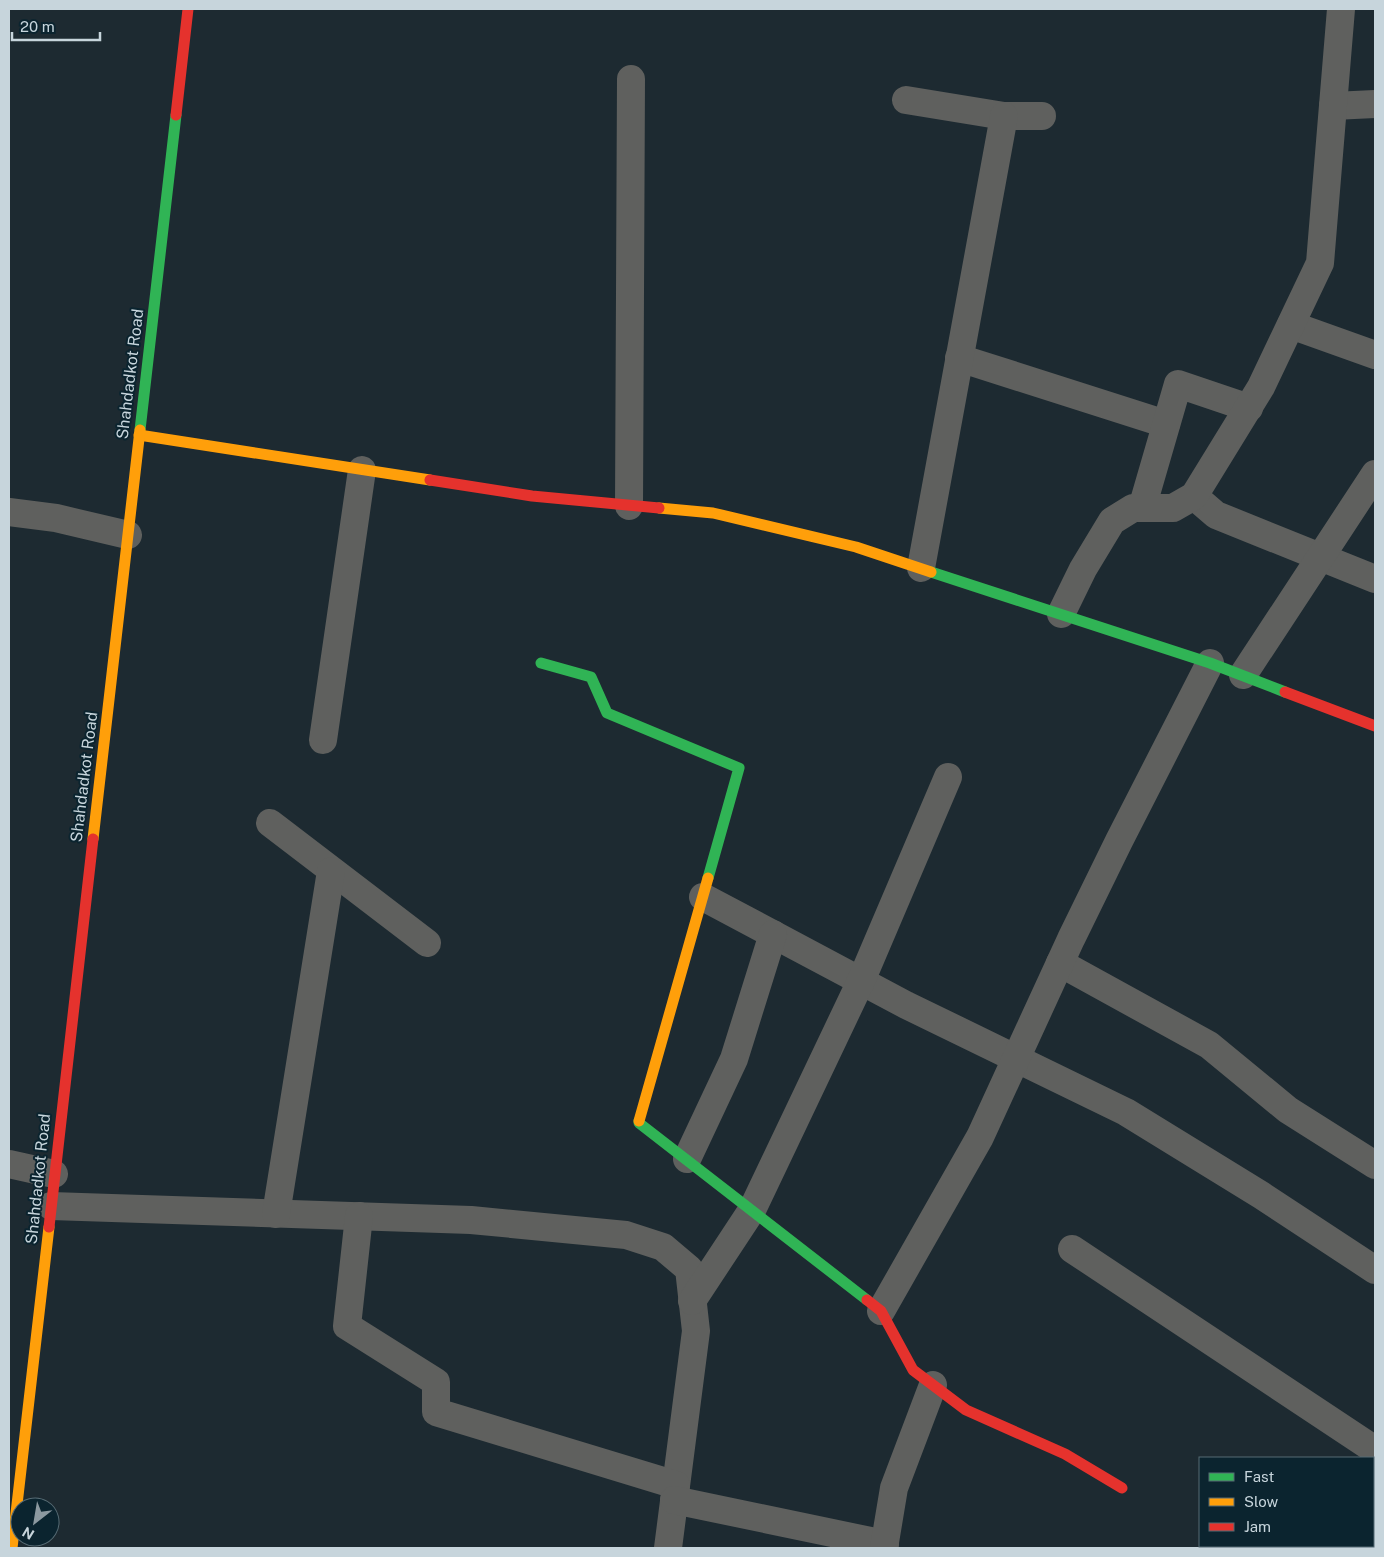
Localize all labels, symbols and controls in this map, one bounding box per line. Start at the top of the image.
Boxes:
scale bar [12,10,100,42]
text: 20 m [20,18,55,35]
street label: Shahdadkot Road [113,308,147,440]
street label: Shahdadkot Road [67,711,101,843]
street label: Shahdadkot Road [22,1113,54,1245]
legend [1199,1457,1374,1547]
text: Fast [1244,1468,1274,1485]
text: Slow [1244,1493,1279,1510]
north arrow [10,1497,60,1547]
text: Jam [1244,1518,1271,1535]
text: N [19,1523,37,1543]

